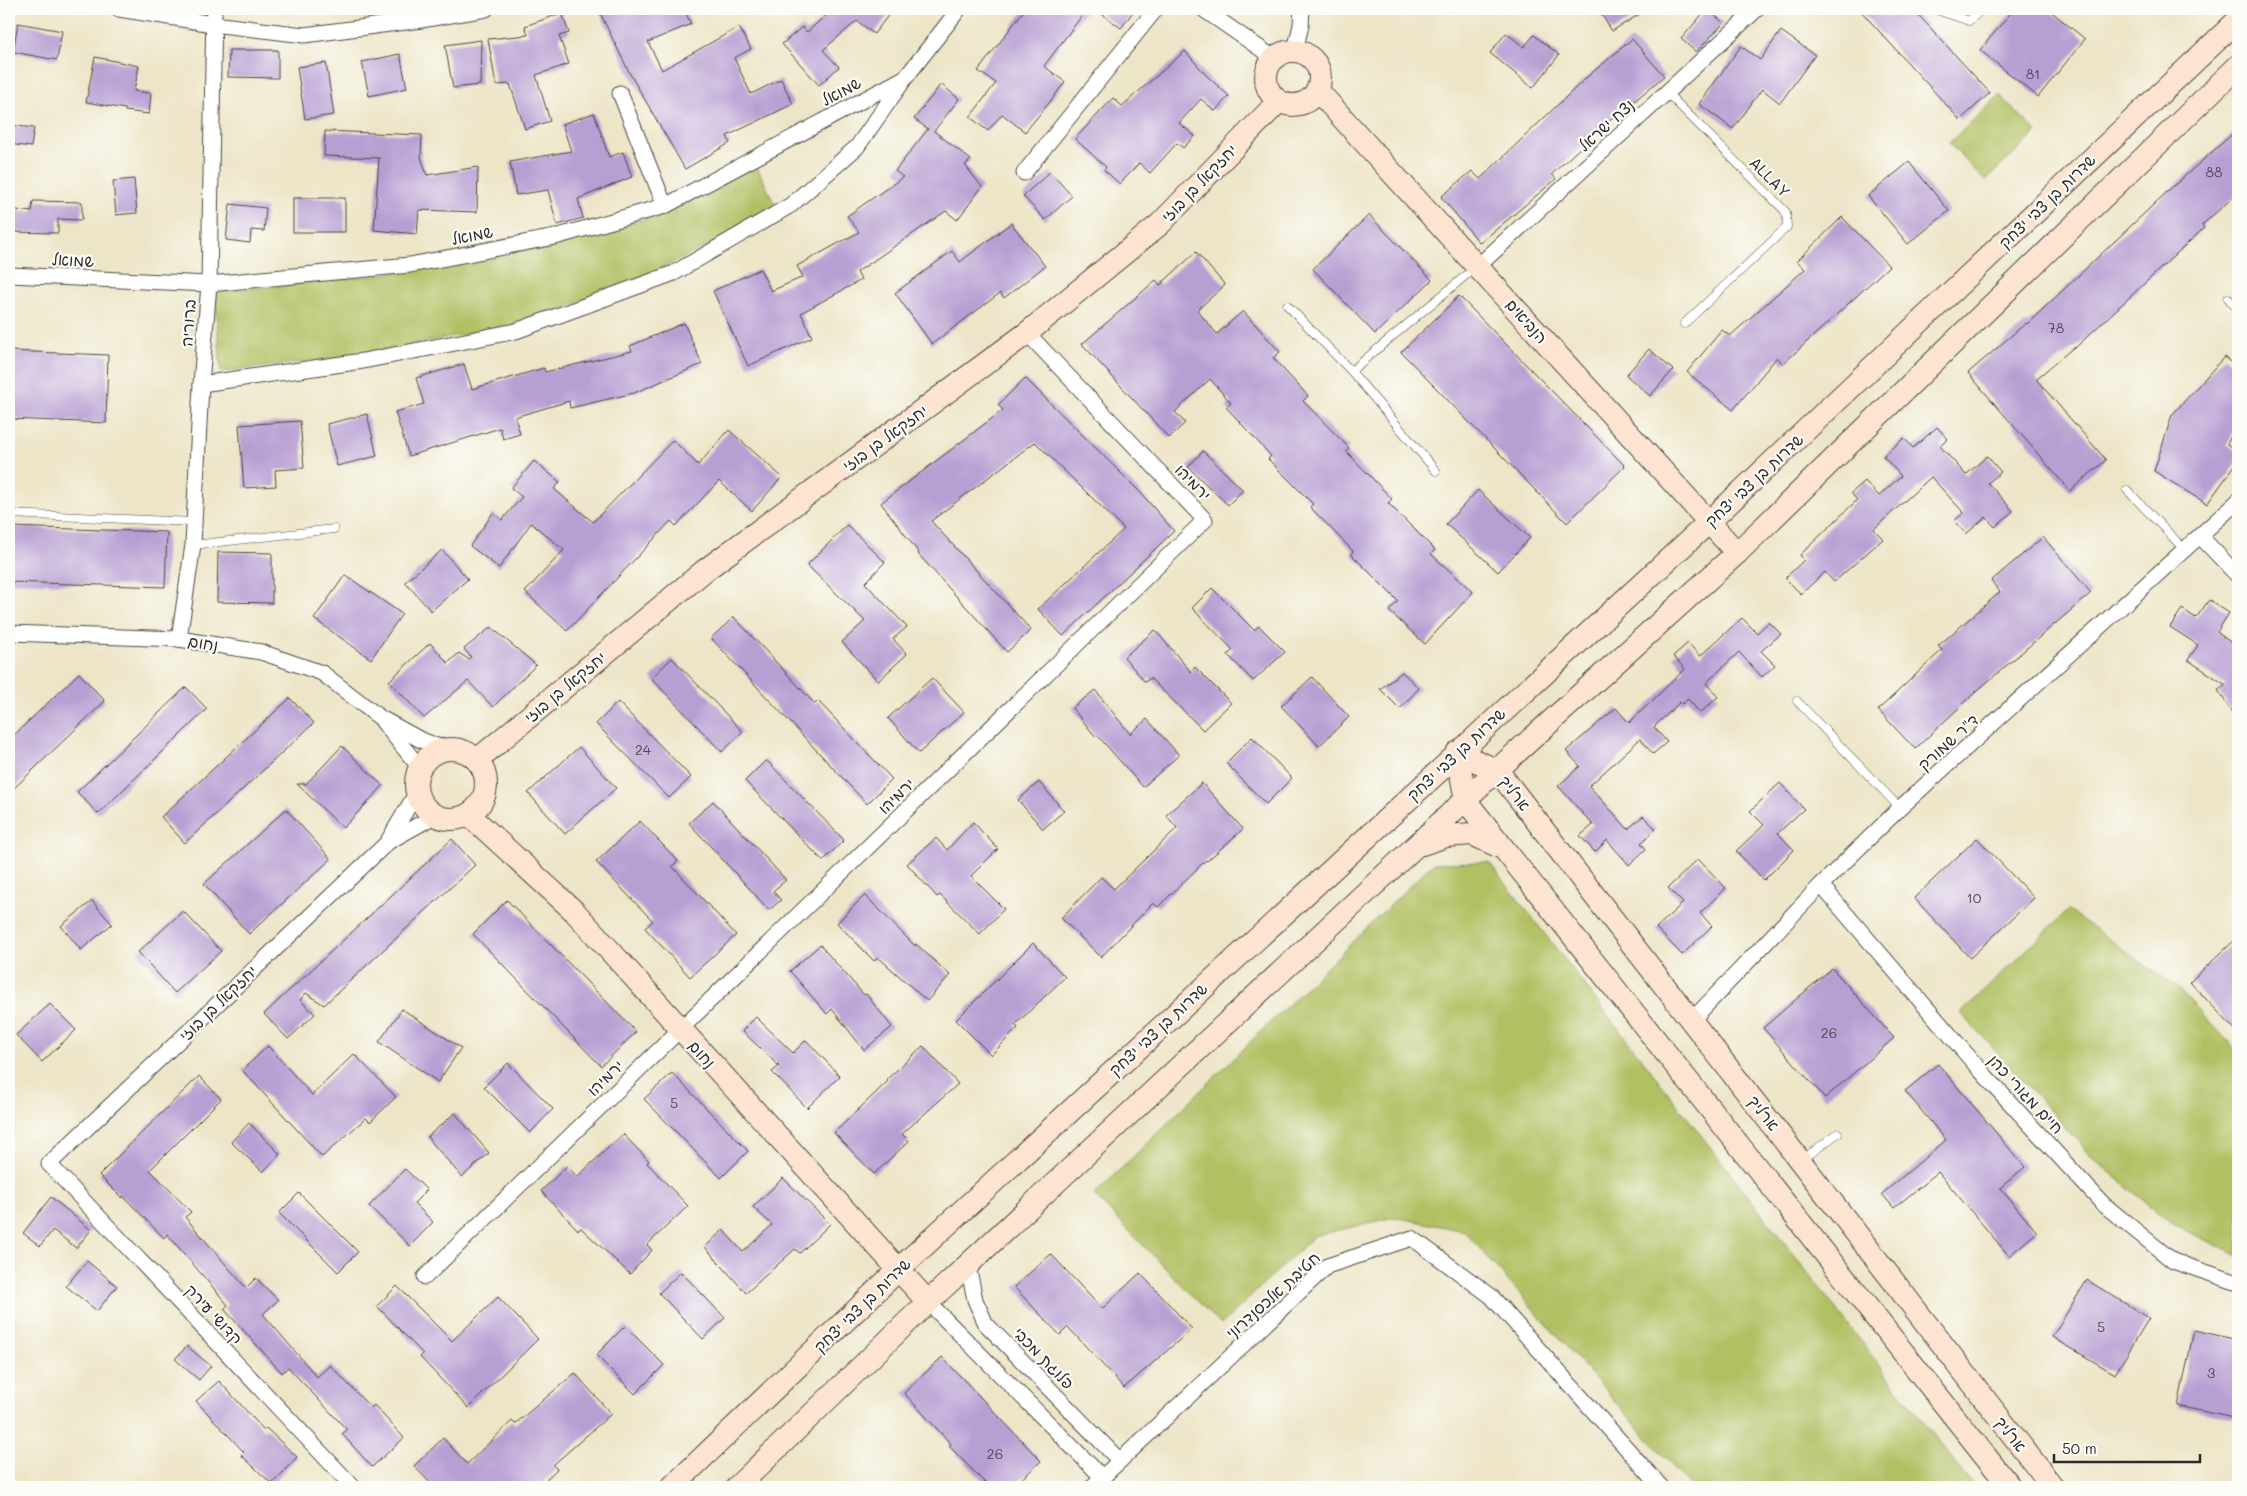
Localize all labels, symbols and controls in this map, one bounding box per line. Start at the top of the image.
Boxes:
house number: 81 [2026,64,2040,83]
street label: שמואל [817,71,865,110]
street label: נצח ישראל [1573,94,1638,155]
street label: יחזקאל בן בוזי [1156,139,1241,226]
street label: שדרות בן צבי יצחק [1994,149,2100,252]
street label: ALLAY [1745,152,1795,202]
house number: 88 [2206,162,2222,181]
street label: שמואל [449,220,495,249]
street label: שמואל [51,248,95,271]
street label: הנביאים [1502,294,1553,347]
street label: ברוריה [175,298,200,348]
house number: 78 [2048,318,2064,337]
street label: יחזקאל בן בוזי [838,400,932,476]
street label: שדרות בן צבי יצחק [1700,428,1807,531]
street label: ירמיהו [1171,459,1216,504]
street label: נחום [186,630,220,655]
street label: יחזקאל בן בוזי [519,646,610,727]
street label: שדרות בן צבי יצחק [1402,702,1509,805]
street label: ד"ר שמורק [1913,709,1982,774]
house number: 24 [635,740,652,759]
street label: ארליך [1494,771,1536,815]
street label: ירמיהו [873,773,918,818]
house number: 10 [1967,888,1982,907]
street label: יחזקאל בן בוזי [174,960,261,1045]
street label: שדרות בן צבי יצחק [1104,977,1211,1080]
house number: 26 [1821,1023,1837,1042]
street label: נחום [684,1035,720,1072]
street label: חיים מגורי כהן [1984,1049,2069,1138]
street label: ירמיהו [582,1055,627,1100]
street label: ארליך [1743,1091,1785,1135]
house number: 5 [670,1093,678,1112]
street label: חטיבת אלכסנדרוני [1221,1247,1324,1343]
street label: שדרות בן צבי יצחק [809,1253,915,1356]
street label: קדושי עירק [180,1279,248,1349]
house number: 5 [2097,1317,2105,1336]
street label: פלוגת מכבי [1010,1322,1079,1393]
house number: 3 [2207,1363,2215,1382]
street label: ארליך [1990,1412,2032,1456]
scale bar [2054,1431,2201,1463]
text: 50 m [2062,1438,2097,1458]
house number: 26 [987,1444,1003,1463]

